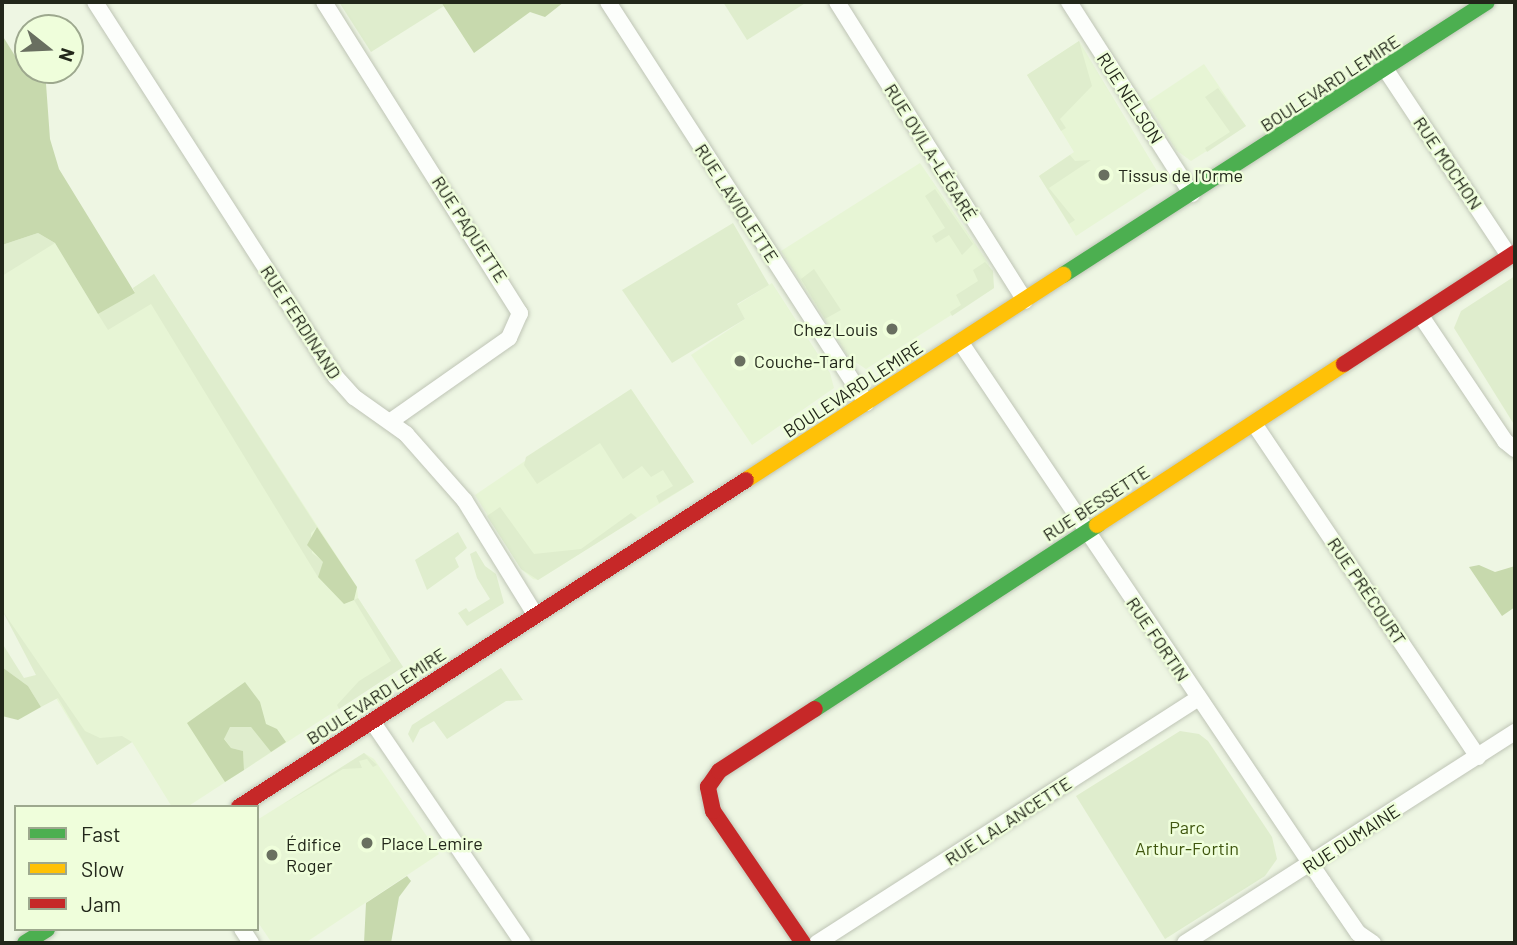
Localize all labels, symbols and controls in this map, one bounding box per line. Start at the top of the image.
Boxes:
north arrow [14,14,84,84]
street label: BOULEVARD LEMIRE [1256,30,1404,136]
text: N [55,45,80,65]
street label: RUE NELSON [1093,48,1167,148]
street label: RUE OVILA-LÉGARÉ [880,80,982,224]
street label: RUE MOCHON [1409,112,1487,214]
street label: RUE LAVIOLETTE [691,140,783,266]
place label: Tissus de l'Orme [1118,164,1243,186]
marker: Tissus de l'Orme [1096,167,1112,183]
street label: RUE PAQUETTE [428,172,512,286]
street label: RUE FERDINAND [256,261,346,383]
place label: Chez Louis [793,318,878,340]
marker: Chez Louis [884,321,900,337]
street label: BOULEVARD LEMIRE [779,336,927,442]
place label: Couche-Tard [754,350,854,372]
marker: Couche-Tard [732,353,748,369]
street label: RUE BESSETTE [1039,461,1153,545]
street label: RUE PRÉCOURT [1323,533,1411,649]
street label: RUE FORTIN [1122,593,1194,685]
street label: BOULEVARD LEMIRE [302,643,450,749]
street label: RUE LALANCETTE [941,772,1075,870]
street label: RUE DUMAINE [1298,800,1404,878]
legend [14,805,259,931]
park label: Parc Arthur-Fortin [1135,817,1239,860]
text: Fast [81,821,121,846]
place label: Place Lemire [381,832,483,854]
place label: Édifice Roger [286,834,341,876]
marker: Place Lemire [359,835,375,851]
marker: Édifice Roger [264,847,280,863]
text: Slow [81,856,124,881]
text: Jam [81,891,121,916]

